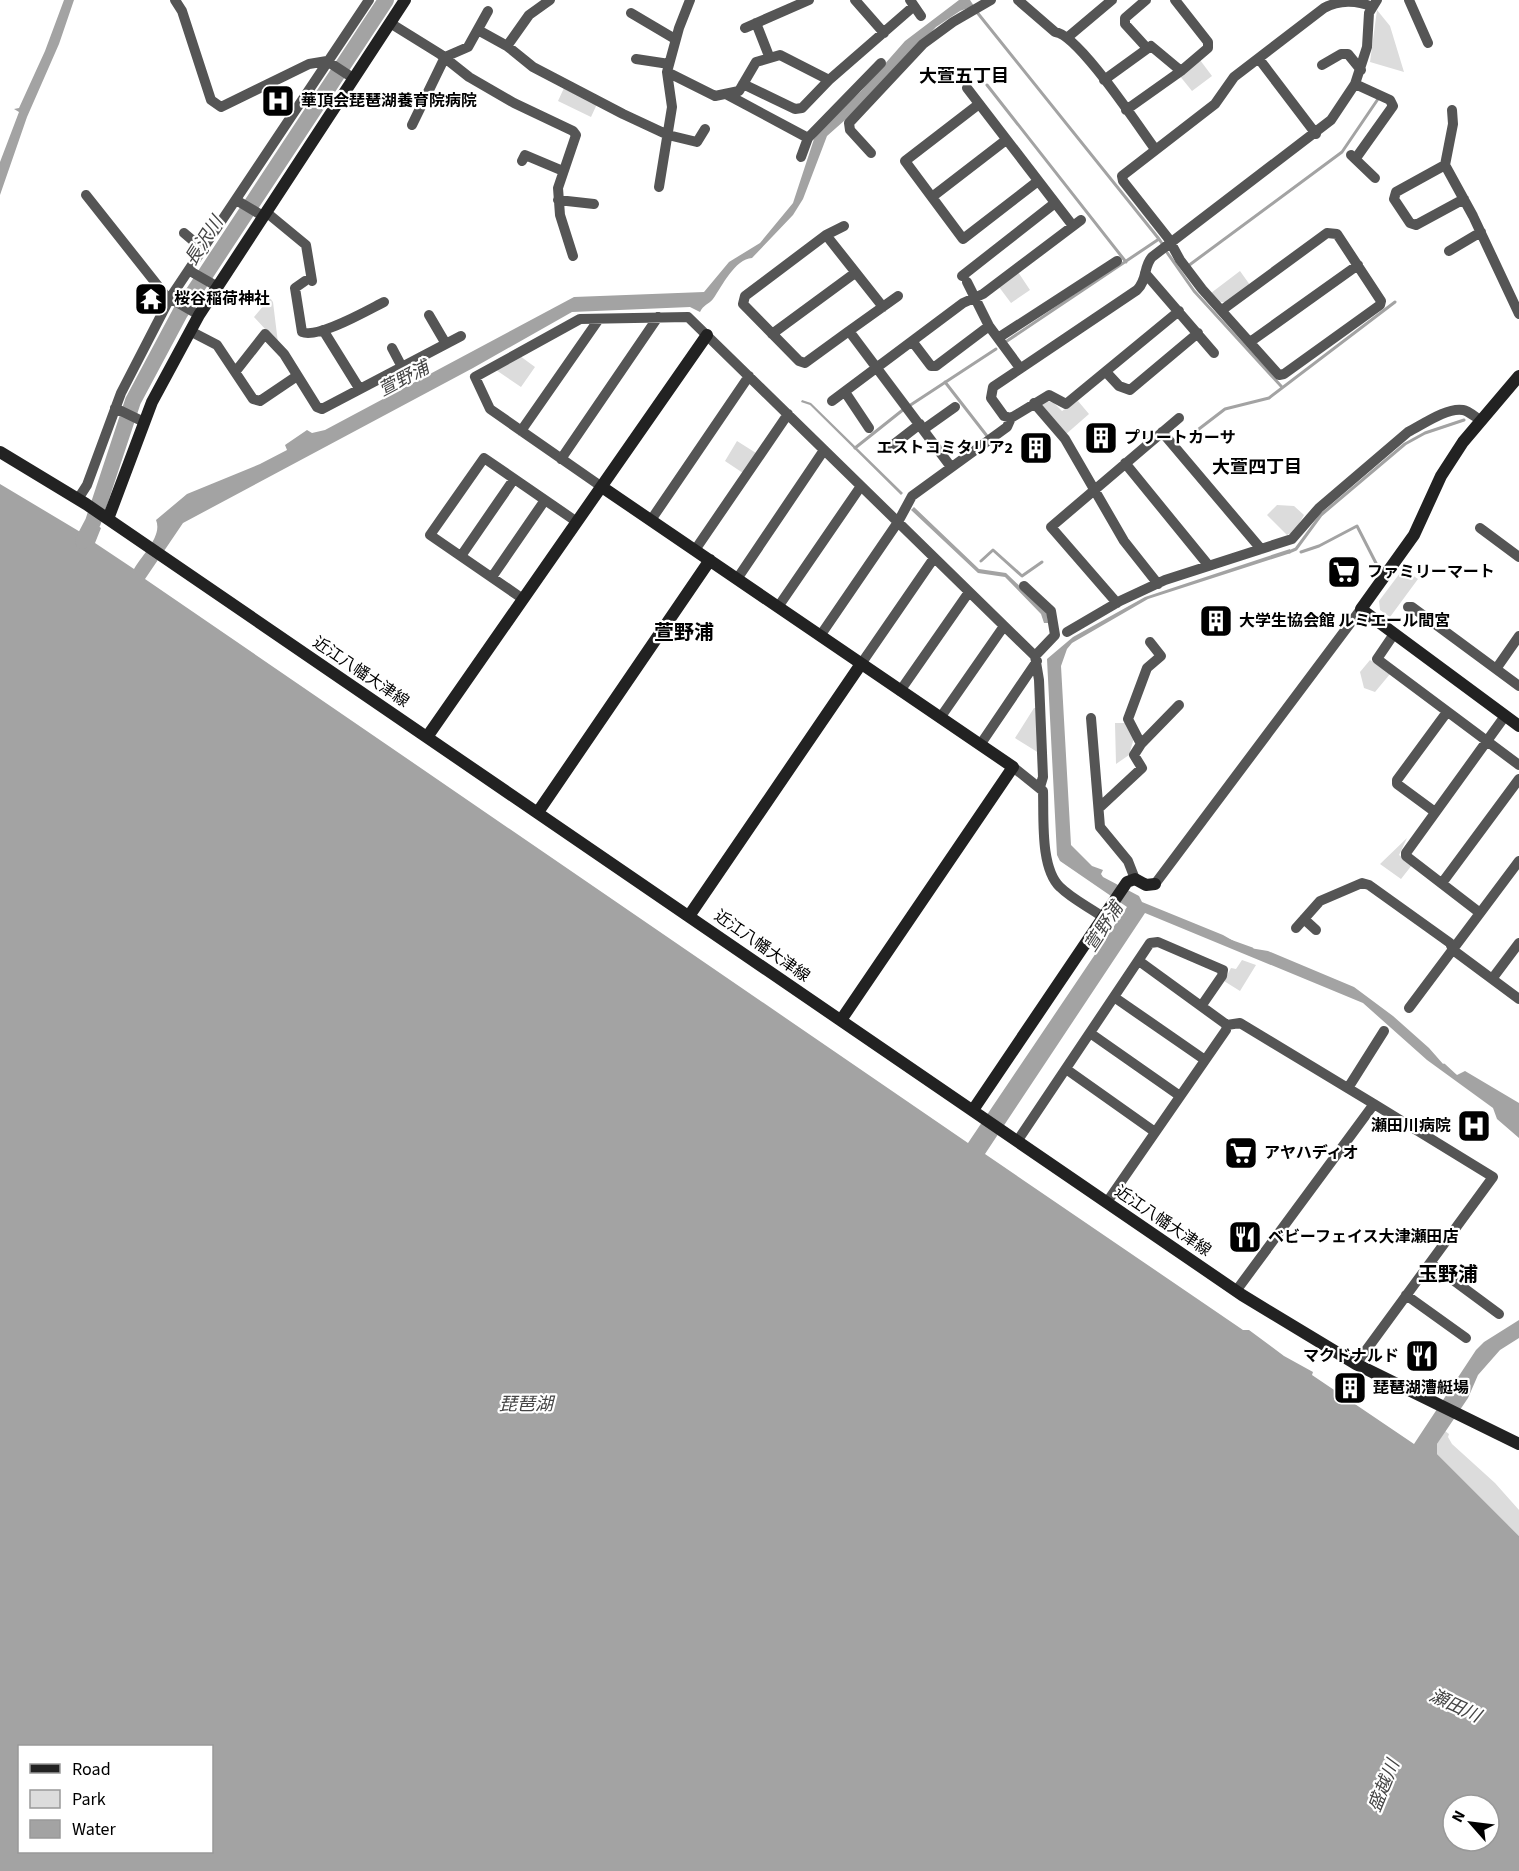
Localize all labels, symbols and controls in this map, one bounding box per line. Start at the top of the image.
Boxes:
district label: 大萱五丁目 [919,64,1009,89]
hospital icon: 華頂会琵琶湖養育院病院 [260,83,296,119]
place label: 華頂会琵琶湖養育院病院 [301,90,477,112]
water label: 長沢川 [179,210,230,270]
temple icon: 桜谷稲荷神社 [133,281,169,317]
place label: 桜谷稲荷神社 [174,288,270,310]
water label: 萱野浦 [374,354,436,403]
building icon: プリートカーサ [1083,420,1119,456]
place label: プリートカーサ [1124,427,1236,449]
building icon: エストコミタリア2 [1018,430,1054,466]
place label: エストコミタリア2 [877,437,1013,459]
district label: 大萱四丁目 [1212,455,1302,480]
supermarket icon: ファミリーマート [1326,554,1362,590]
place label: ファミリーマート [1367,561,1495,583]
building icon: 大学生協会館 ルミエール間宮 [1198,603,1234,639]
place label: 大学生協会館 ルミエール間宮 [1239,610,1450,632]
district label: 萱野浦 [654,619,714,647]
street label: 近江八幡大津線 [308,632,414,712]
water label: 萱野浦 [1079,895,1131,956]
street label: 近江八幡大津線 [710,905,814,987]
hospital icon: 瀬田川病院 [1456,1108,1492,1144]
place label: 瀬田川病院 [1371,1115,1451,1137]
supermarket icon: アヤハディオ [1223,1135,1259,1171]
place label: アヤハディオ [1264,1142,1359,1164]
street label: 近江八幡大津線 [1110,1181,1216,1261]
restaurant icon: ベビーフェイス大津瀬田店 [1227,1219,1263,1255]
place label: ベビーフェイス大津瀬田店 [1268,1226,1459,1248]
district label: 玉野浦 [1418,1261,1478,1289]
restaurant icon: マクドナルド [1404,1338,1440,1374]
place label: マクドナルド [1303,1345,1399,1367]
building icon: 琵琶湖漕艇場 [1332,1370,1368,1406]
place label: 琵琶湖漕艇場 [1373,1377,1469,1399]
water label: 琵琶湖 [499,1392,556,1417]
water label: 瀬田川 [1425,1683,1487,1730]
legend [18,1745,213,1853]
water label: 盛越川 [1362,1754,1406,1816]
text: Road [72,1757,111,1782]
text: Park [72,1787,106,1812]
north arrow [1441,1793,1501,1853]
text: N [1446,1807,1471,1826]
text: Water [72,1817,116,1842]

